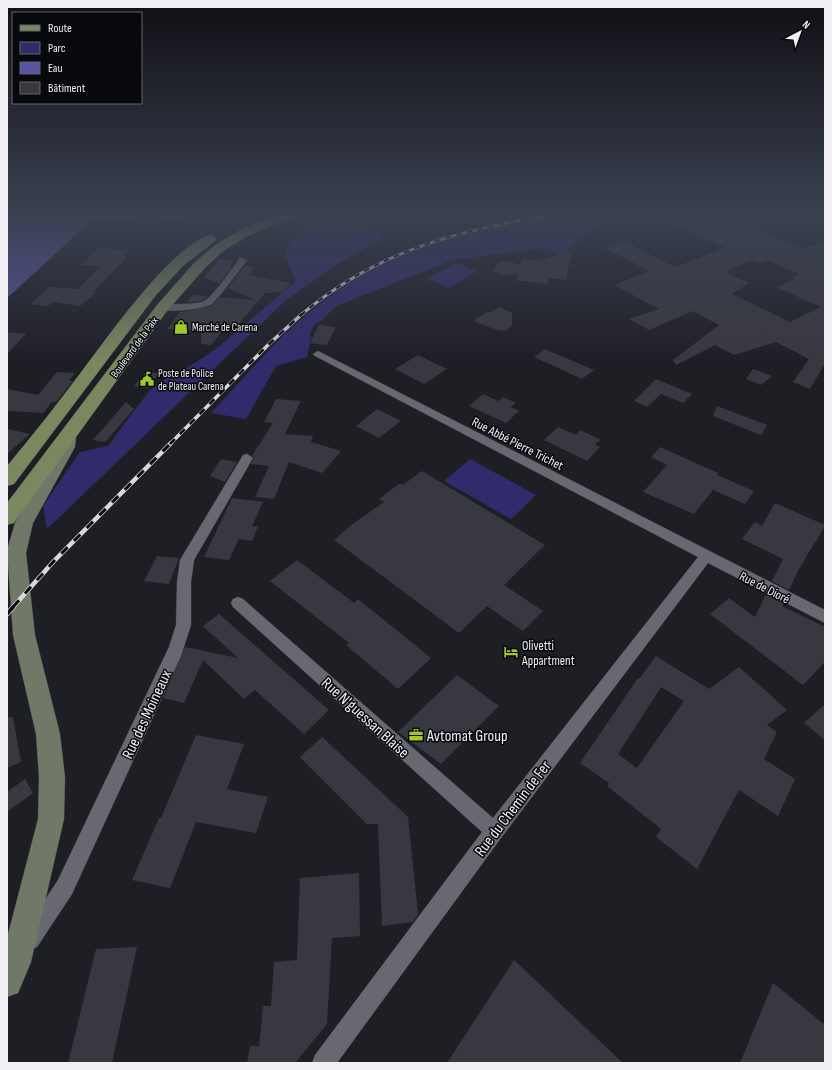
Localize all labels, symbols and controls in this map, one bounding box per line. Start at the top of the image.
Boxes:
legend [12,12,142,104]
north arrow [780,12,820,52]
text: N [800,18,813,32]
text: Route [48,21,72,36]
text: Parc [48,41,66,56]
text: Eau [48,61,62,76]
text: Bâtiment [48,81,86,96]
street label: Boulevard de la Paix [108,314,161,380]
shop icon: Marché de Carena [173,319,189,335]
place label: Marché de Carena [192,321,258,334]
place label: Poste de Police de Plateau Carena [158,367,224,393]
public building icon: Poste de Police de Plateau Carena [139,371,155,387]
street label: Rue Abbé Pierre Trichet [469,414,566,474]
street label: Rue de Dioré [737,568,792,607]
place label: Olivetti Appartment [521,638,575,669]
hotel icon: Olivetti Appartment [503,644,519,660]
street label: Rue des Moineaux [119,667,176,762]
street label: Rue N'guessan Blaise [317,674,413,762]
office icon: Avtomat Group [408,727,424,743]
place label: Avtomat Group [426,727,508,746]
street label: Rue du Chemin de Fer [471,757,556,861]

